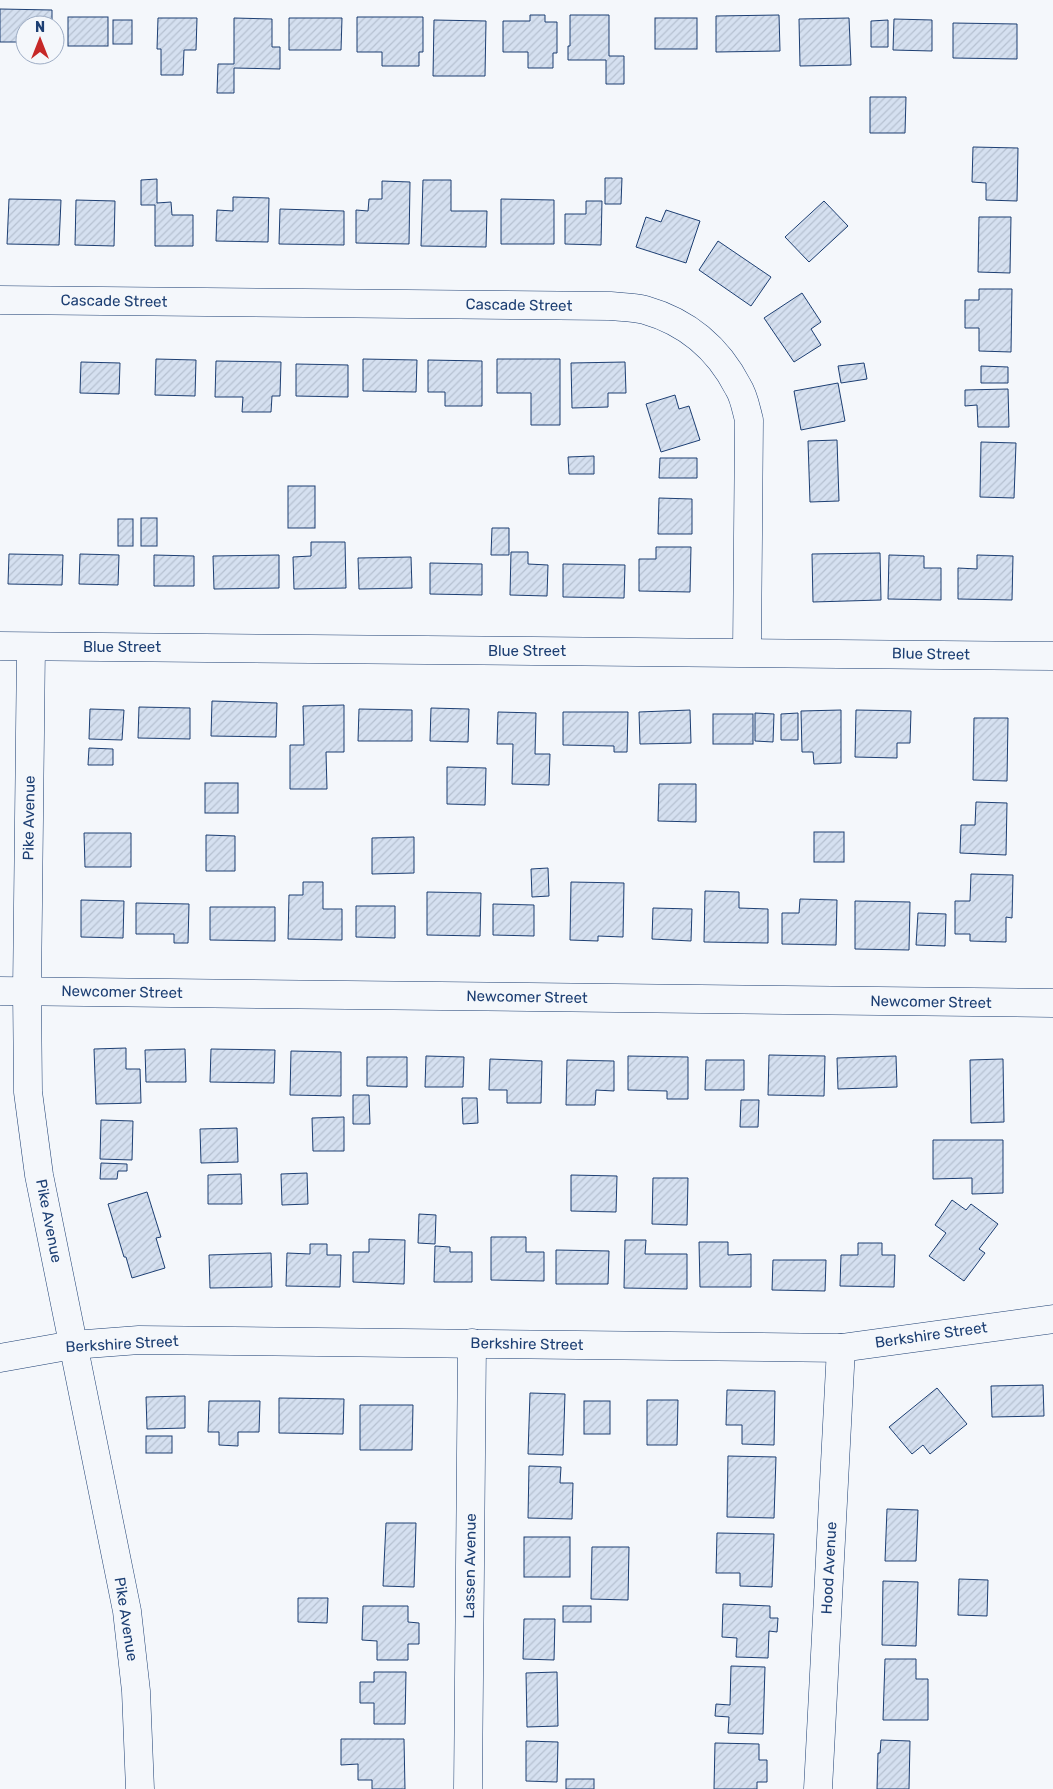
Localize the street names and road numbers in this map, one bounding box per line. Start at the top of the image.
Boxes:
street label: Cascade Street [60,291,168,311]
street label: Cascade Street [465,295,573,315]
street label: Blue Street [83,638,161,656]
street label: Blue Street [488,642,566,660]
street label: Blue Street [892,644,970,664]
street label: Pike Avenue [19,775,39,861]
street label: Newcomer Street [61,982,183,1002]
street label: Newcomer Street [466,987,588,1007]
street label: Newcomer Street [870,992,992,1012]
street label: Pike Avenue [32,1178,66,1264]
street label: Berkshire Street [874,1318,988,1352]
street label: Berkshire Street [65,1332,179,1356]
street label: Berkshire Street [470,1334,584,1354]
street label: Lassen Avenue [460,1513,480,1619]
street label: Hood Avenue [818,1521,840,1615]
street label: Pike Avenue [110,1576,142,1662]

